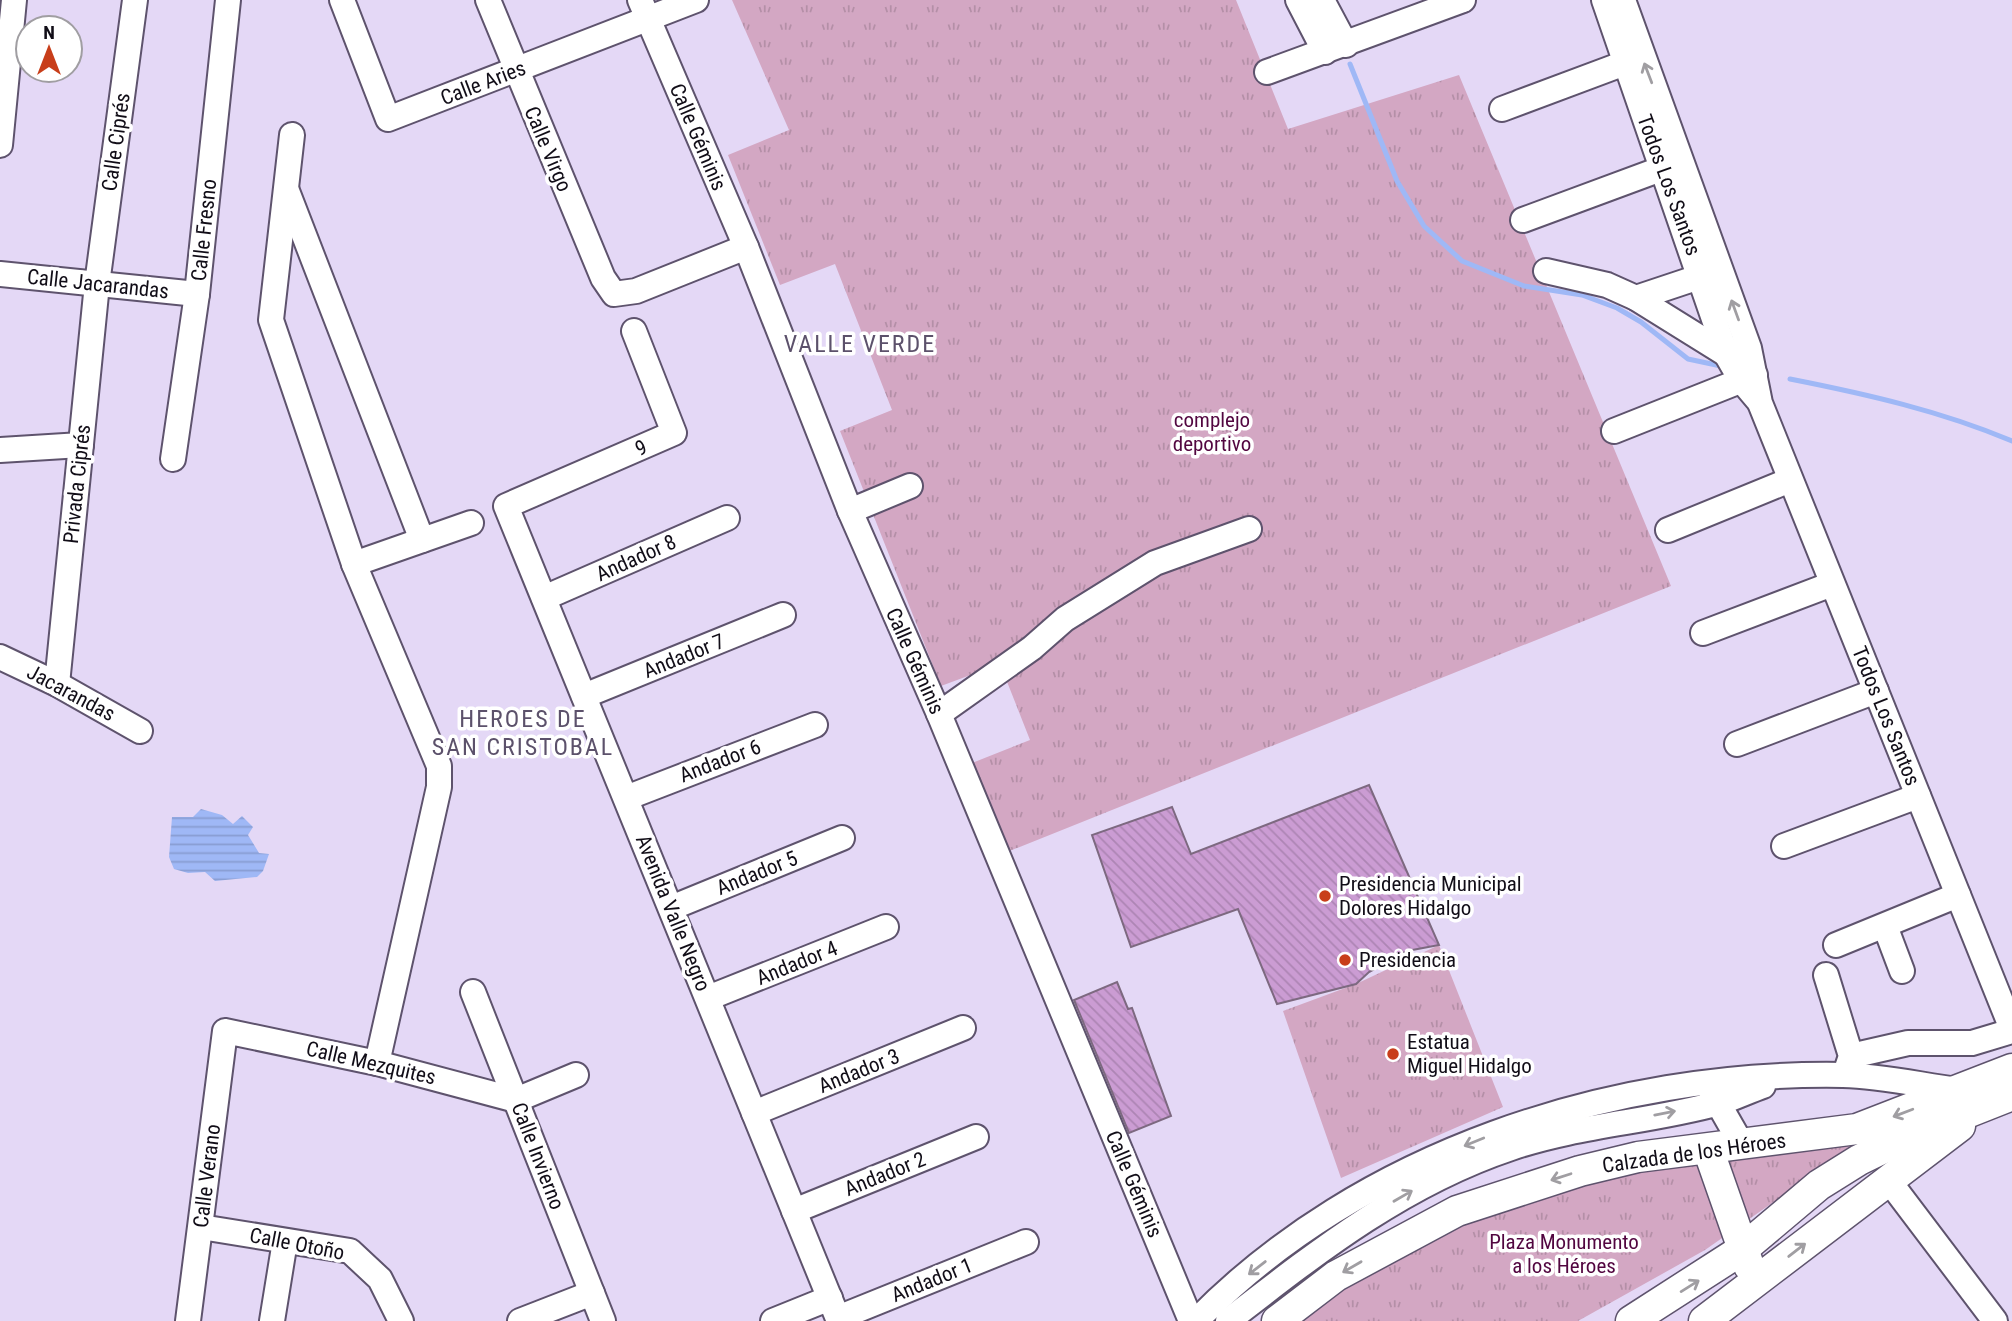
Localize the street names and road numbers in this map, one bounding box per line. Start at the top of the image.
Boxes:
street label: Calle Aries [437,56,529,110]
street label: Calle Géminis [665,80,731,194]
street label: Calle Ciprés [97,91,135,193]
street label: Calle Virgo [519,103,577,195]
street label: Todos Los Santos [1632,111,1706,259]
street label: Calle Fresno [187,178,221,282]
street label: Calle Jacarandas [26,265,170,303]
street label: Privada Ciprés [59,423,95,545]
street label: 9 [632,435,650,461]
street label: Andador 8 [592,530,680,586]
street label: Calle Géminis [881,604,949,718]
street label: Andador 7 [640,629,728,683]
street label: Todos Los Santos [1847,643,1925,789]
street label: Jacarandas [23,660,119,726]
street label: Andador 6 [676,735,764,787]
street label: Avenida Valle Negro [631,831,715,995]
street label: Andador 5 [713,846,801,900]
street label: Andador 4 [753,936,841,990]
street label: Calle Mezquites [304,1036,438,1090]
street label: Andador 3 [815,1044,903,1098]
street label: Calle Invierno [507,1099,569,1213]
street label: Calle Verano [189,1123,225,1229]
street label: Calle Géminis [1101,1127,1167,1241]
street label: Calzada de los Héroes [1601,1128,1787,1178]
street label: Andador 2 [841,1147,929,1201]
street label: Calle Otoño [248,1223,346,1265]
street label: Andador 1 [888,1253,976,1307]

